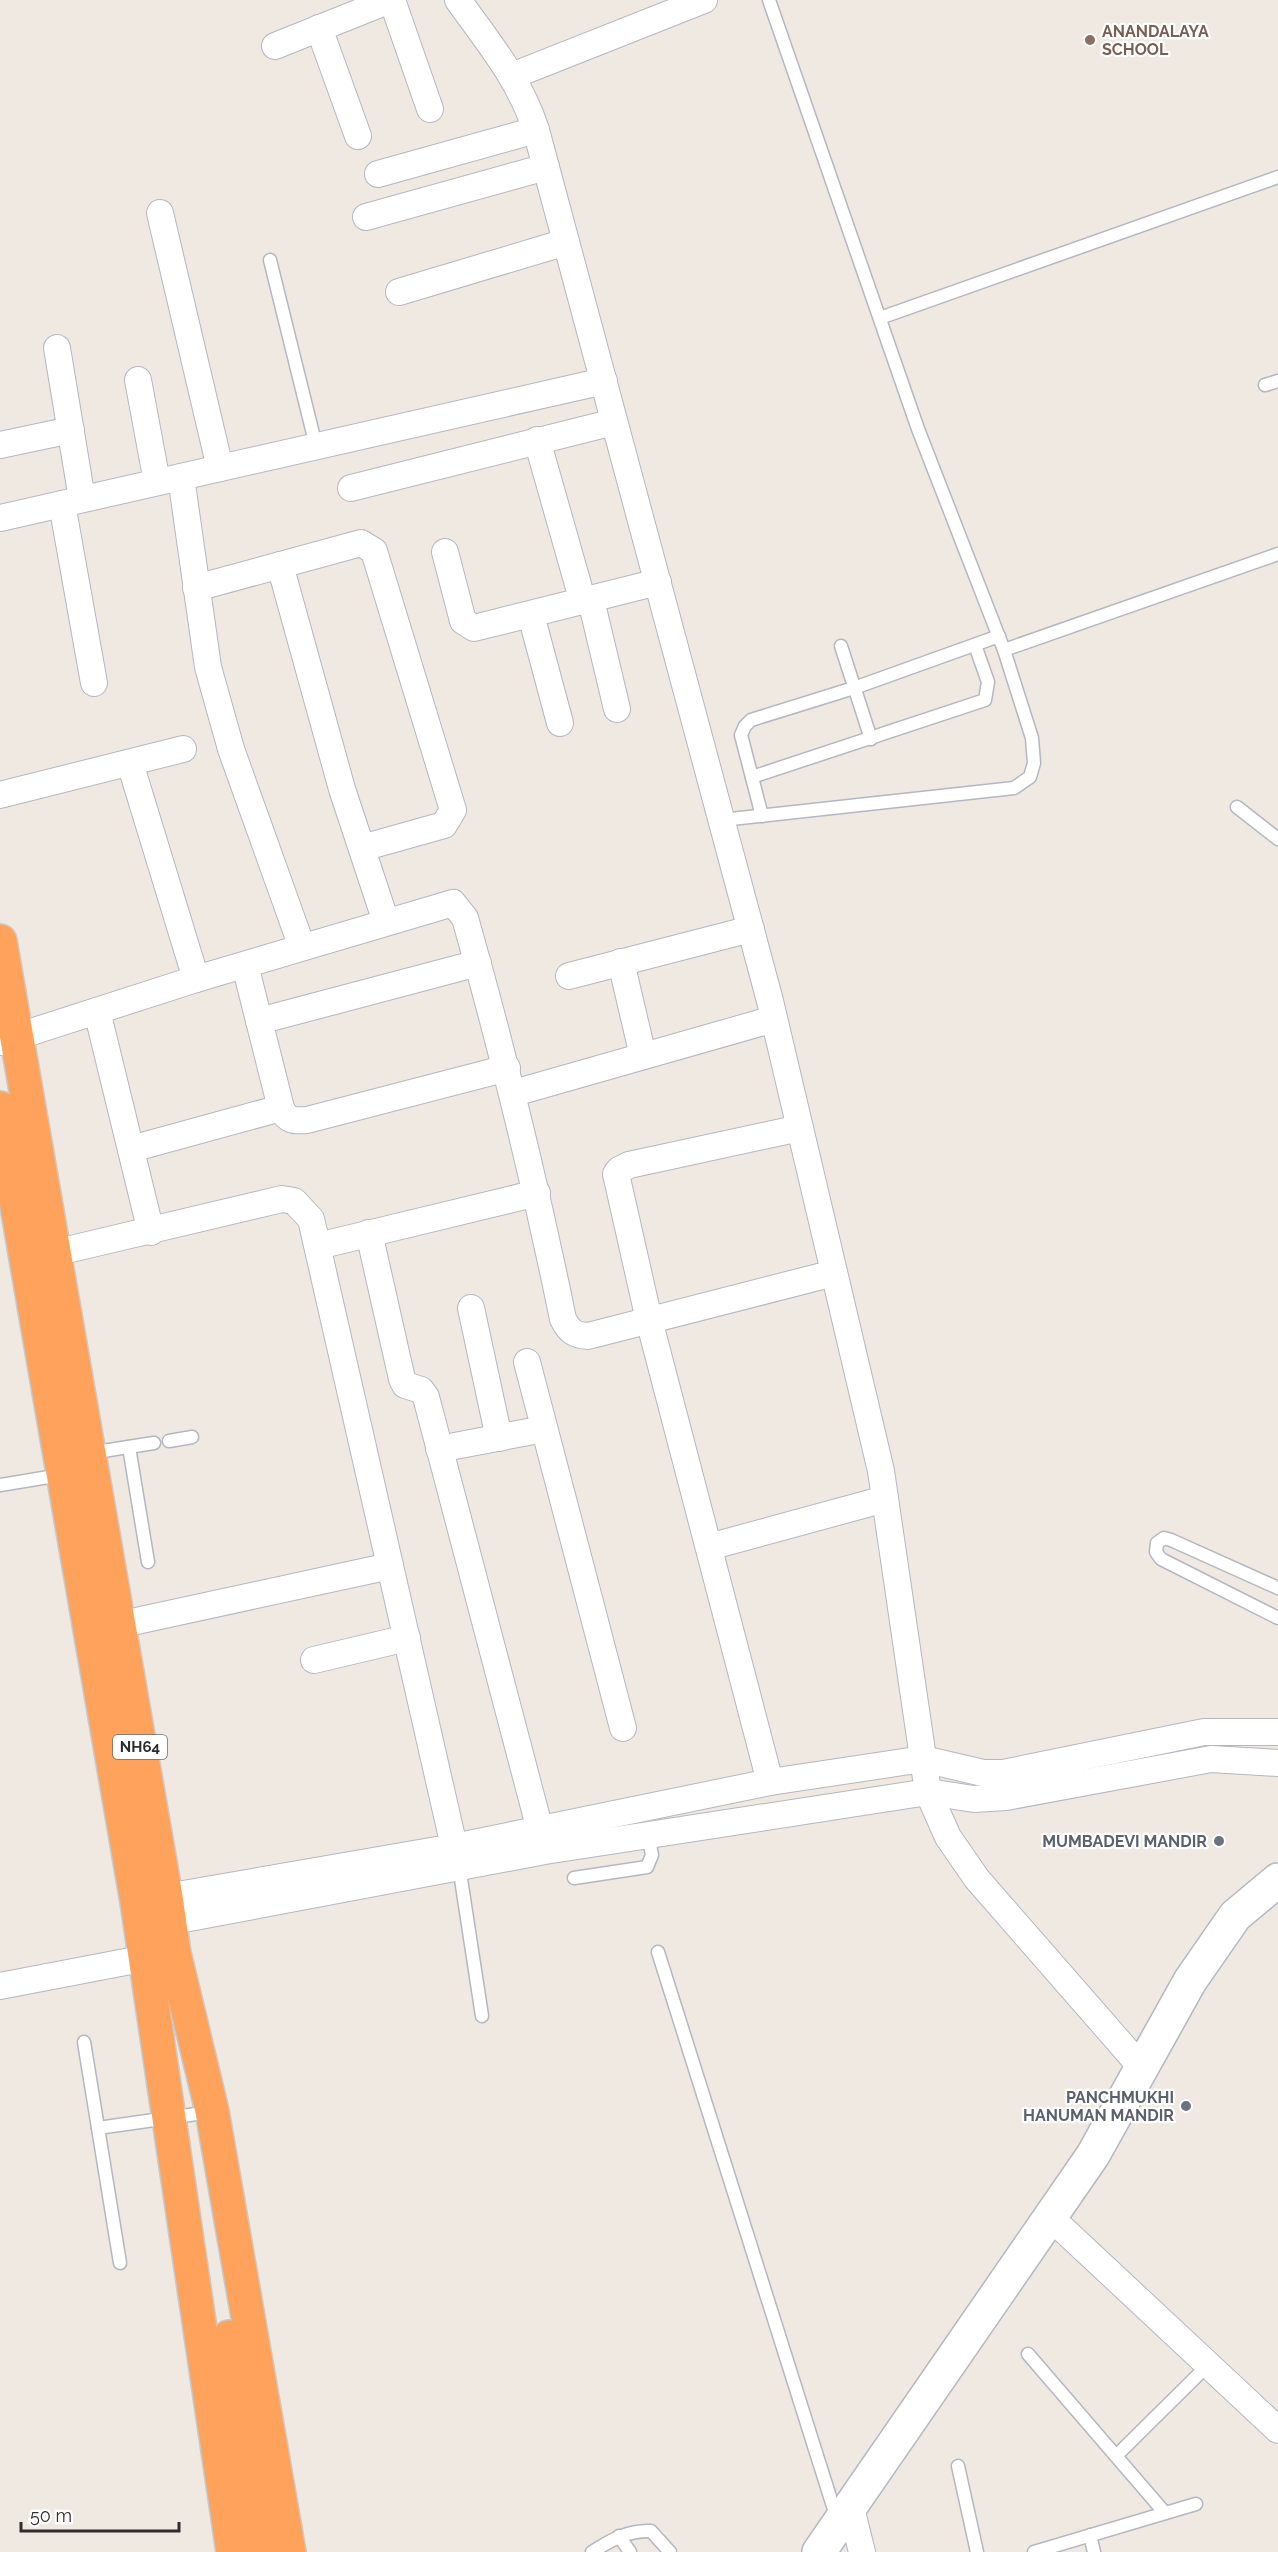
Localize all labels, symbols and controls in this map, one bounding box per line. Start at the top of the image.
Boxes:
place label: ANANDALAYA SCHOOL [1102,22,1209,59]
marker: ANANDALAYA SCHOOL [1083,33,1097,47]
road number: NH64 [113,1735,167,1759]
place label: MUMBADEVI MANDIR [1042,1832,1207,1851]
marker: MUMBADEVI MANDIR [1212,1834,1226,1848]
place label: PANCHMUKHI HANUMAN MANDIR [1023,2088,1174,2125]
marker: PANCHMUKHI HANUMAN MANDIR [1179,2099,1193,2113]
scale bar [21,2495,178,2533]
text: 50 m [30,2505,72,2526]

